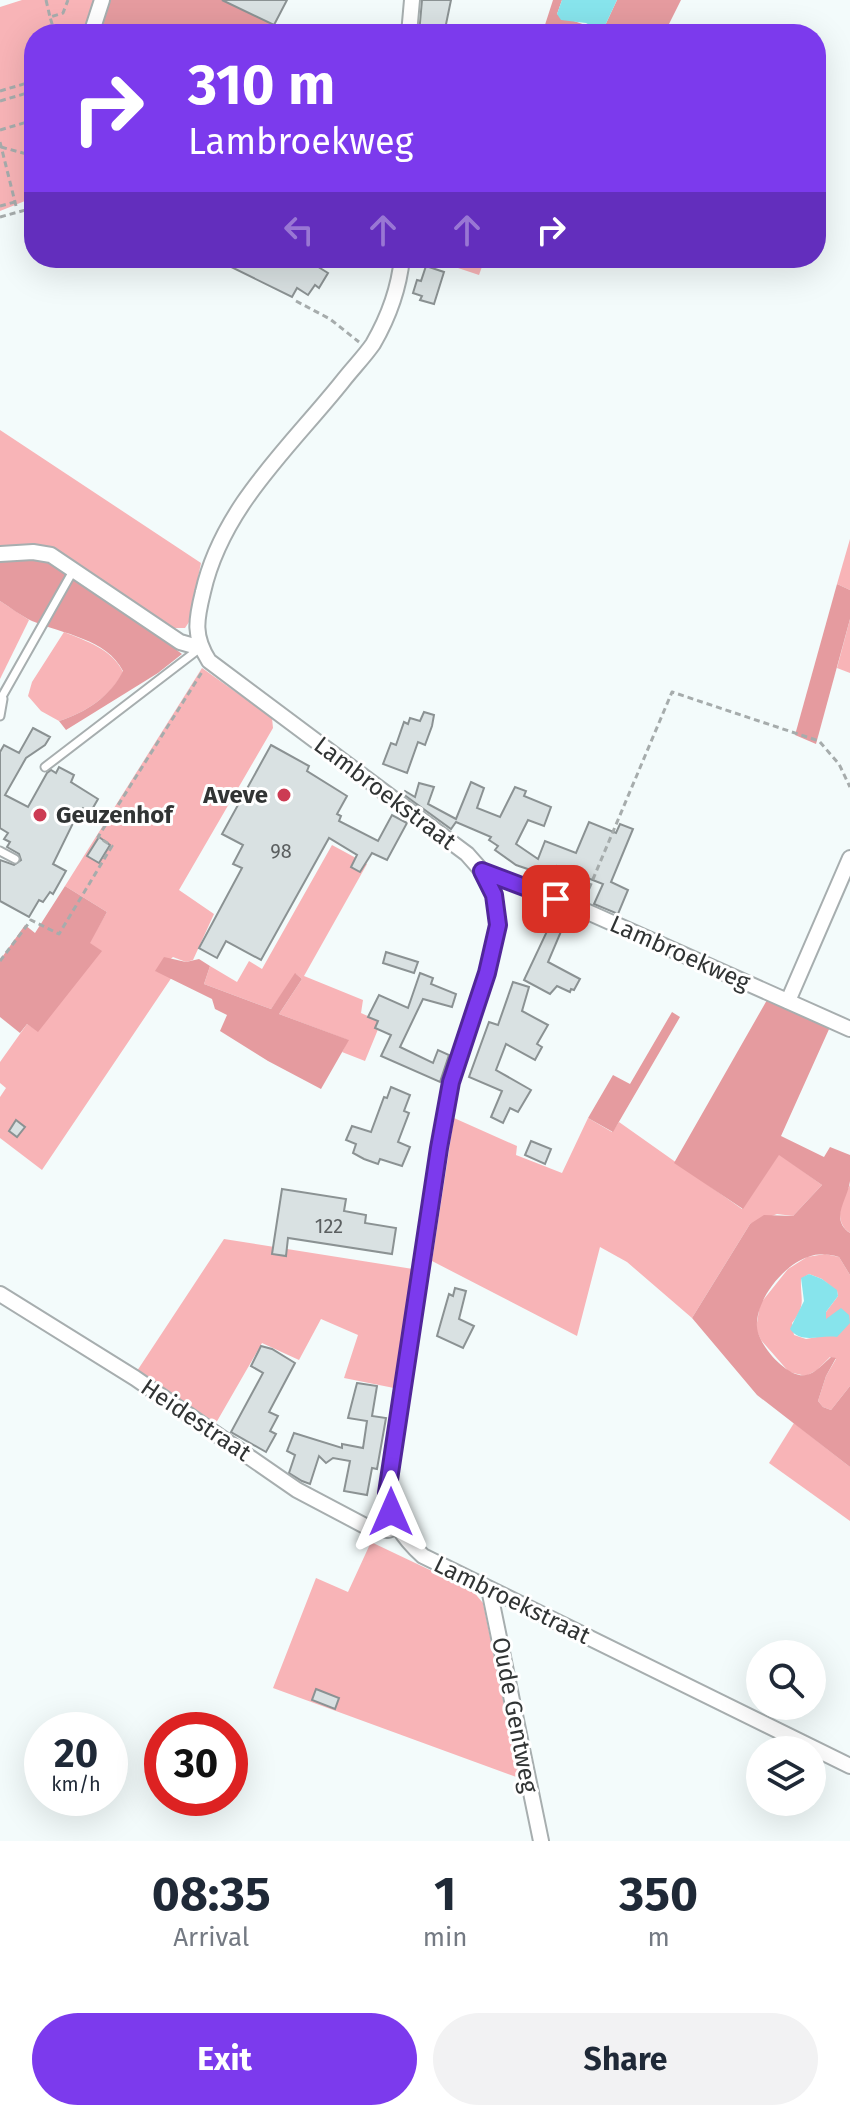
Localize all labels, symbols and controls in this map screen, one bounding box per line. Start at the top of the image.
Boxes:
text: 310 m [188,52,335,119]
icon: right [56,56,160,160]
text: Lambroekweg [188,120,413,164]
icon: left [277,208,321,252]
icon: ahead [361,208,405,252]
icon: ahead [445,208,489,252]
icon: right [529,208,573,252]
street label: Lambroekstraat [309,731,462,856]
place label: Aveve [202,781,268,809]
marker: Aveve [275,786,293,804]
place label: Geuzenhof [56,801,175,829]
marker: Geuzenhof [31,806,49,824]
house number: 98 [270,839,292,863]
pin [522,865,590,933]
icon: arrive [534,877,578,921]
street label: Lambroekweg [606,910,755,997]
house number: 122 [315,1214,343,1238]
street label: Heidestraat [136,1373,257,1467]
position arrow [349,1470,433,1554]
street label: Lambroekstraat [429,1550,595,1650]
street label: Oude Gentweg [486,1635,544,1796]
map controls [746,1640,826,1816]
button: search [746,1640,826,1720]
speed limit sign: 30 [144,1712,248,1816]
text: 20 [54,1730,98,1778]
button: layers [746,1736,826,1816]
text: km/h [51,1772,101,1796]
text: 08:35 [152,1865,271,1923]
text: 1 [434,1865,456,1923]
text: 350 [619,1865,698,1923]
text: Arrival [173,1922,249,1953]
text: min [423,1922,468,1953]
text: m [648,1922,670,1953]
button: Exit [32,2013,417,2105]
button: Share [433,2013,818,2105]

